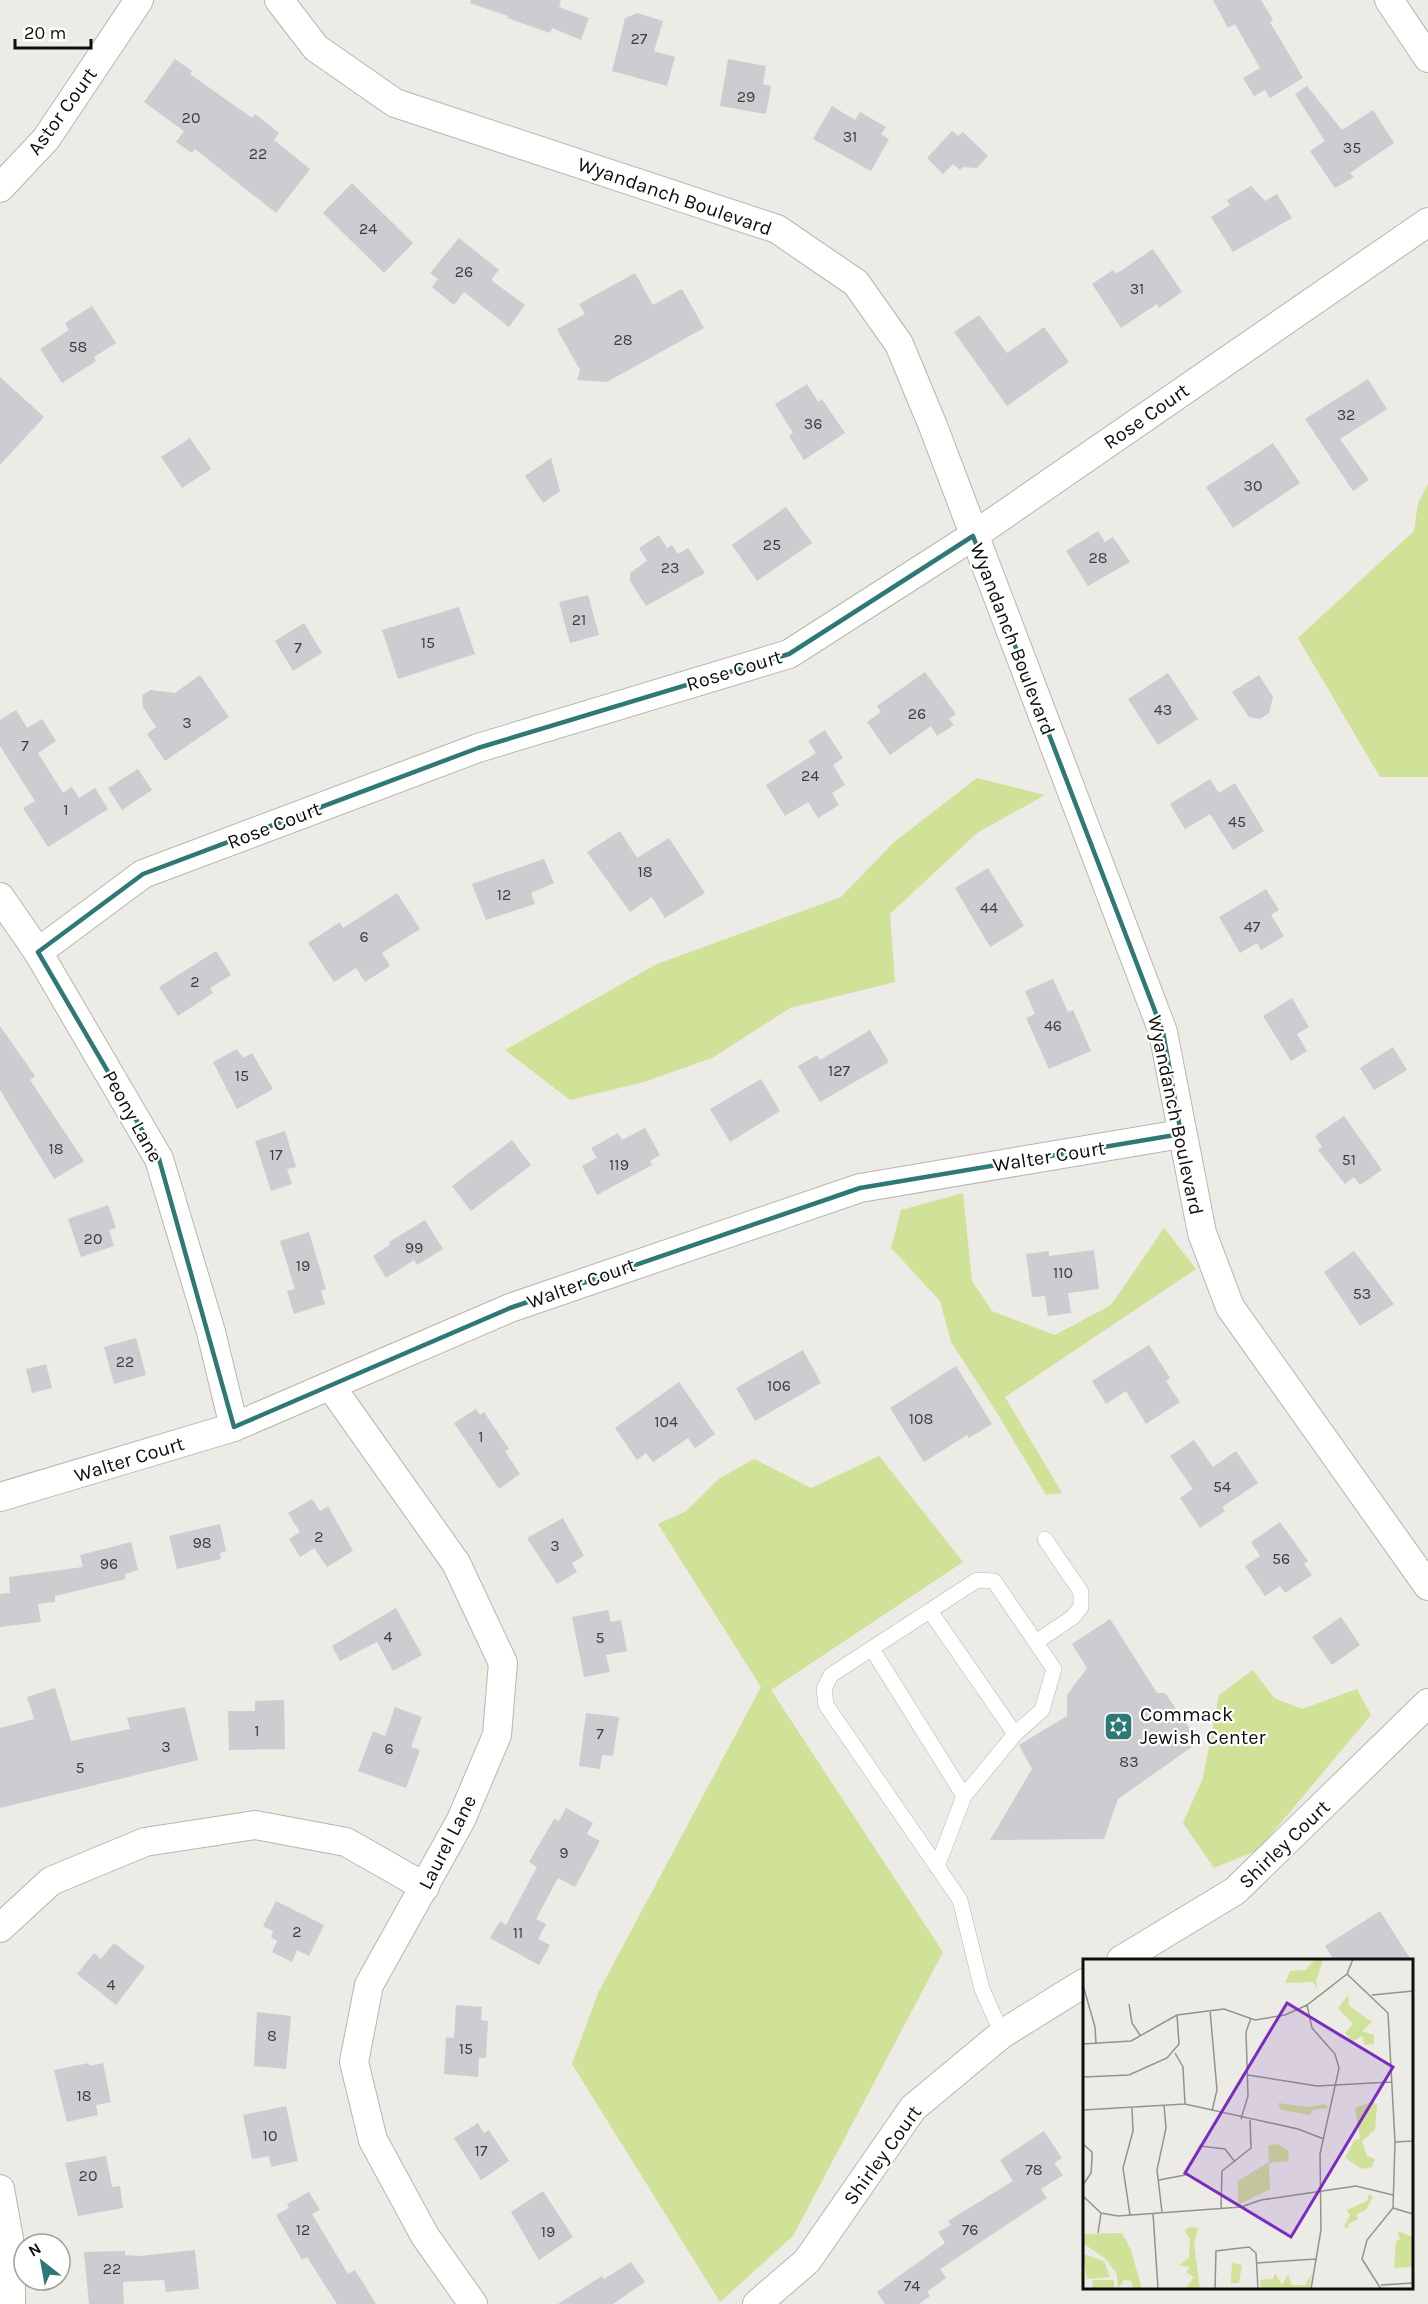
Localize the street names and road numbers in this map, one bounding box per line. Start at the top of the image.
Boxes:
street label: Astor Court [23,63,102,160]
street label: Wyandanch Boulevard [575,152,775,241]
street label: Rose Court [1099,378,1194,454]
street label: Wyandanch Boulevard [965,540,1060,738]
street label: Rose Court [684,645,785,696]
street label: Rose Court [224,797,325,854]
street label: Wyandanch Boulevard [1143,1013,1208,1217]
street label: Peony Lane [98,1066,167,1166]
street label: Walter Court [991,1136,1107,1177]
street label: Walter Court [524,1253,639,1314]
street label: Walter Court [71,1432,187,1487]
street label: Laurel Lane [414,1791,481,1893]
street label: Shirley Court [1234,1795,1335,1893]
street label: Shirley Court [839,2101,926,2210]

